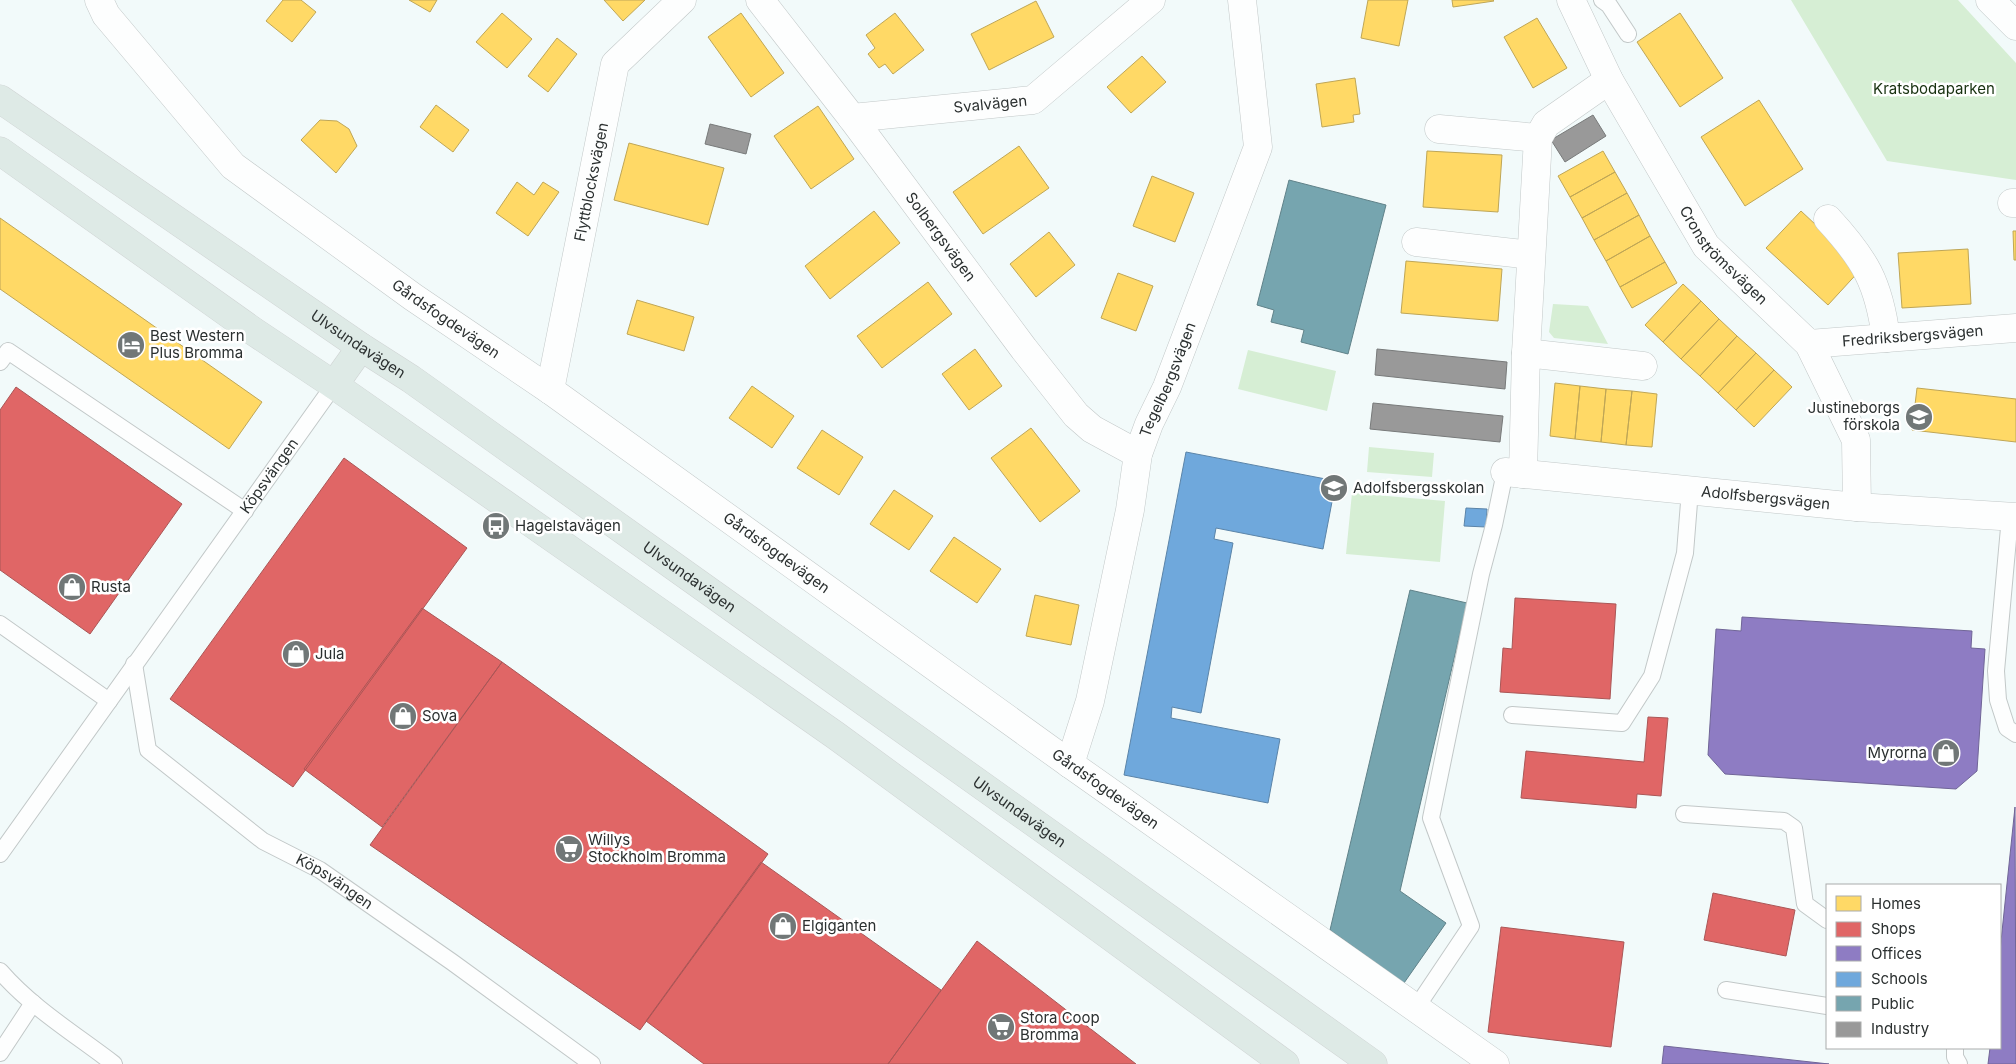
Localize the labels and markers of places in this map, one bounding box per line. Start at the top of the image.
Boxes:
place label: Best Western Plus Bromma [150,326,245,362]
hotel icon: Best Western Plus Bromma [116,330,146,360]
place label: Justineborgs förskola [1808,398,1900,434]
school or university icon: Justineborgs förskola [1904,402,1934,432]
school or university icon: Adolfsbergsskolan [1319,473,1349,503]
place label: Adolfsbergsskolan [1353,478,1484,497]
bus stop icon: Hagelstavägen [481,511,511,541]
place label: Hagelstavägen [515,516,621,535]
shop icon: Rusta [57,572,87,602]
place label: Rusta [91,577,131,596]
shop icon: Jula [281,639,311,669]
place label: Jula [315,644,345,663]
shop icon: Sova [388,701,418,731]
place label: Sova [422,706,457,725]
shop icon: Myrorna [1931,738,1961,768]
place label: Myrorna [1867,743,1927,762]
place label: Willys Stockholm Bromma [588,830,726,866]
supermarket icon: Willys Stockholm Bromma [554,834,584,864]
shop icon: Elgiganten [768,911,798,941]
place label: Elgiganten [802,916,876,935]
place label: Stora Coop Bromma [1020,1008,1100,1044]
supermarket icon: Stora Coop Bromma [986,1012,1016,1042]

